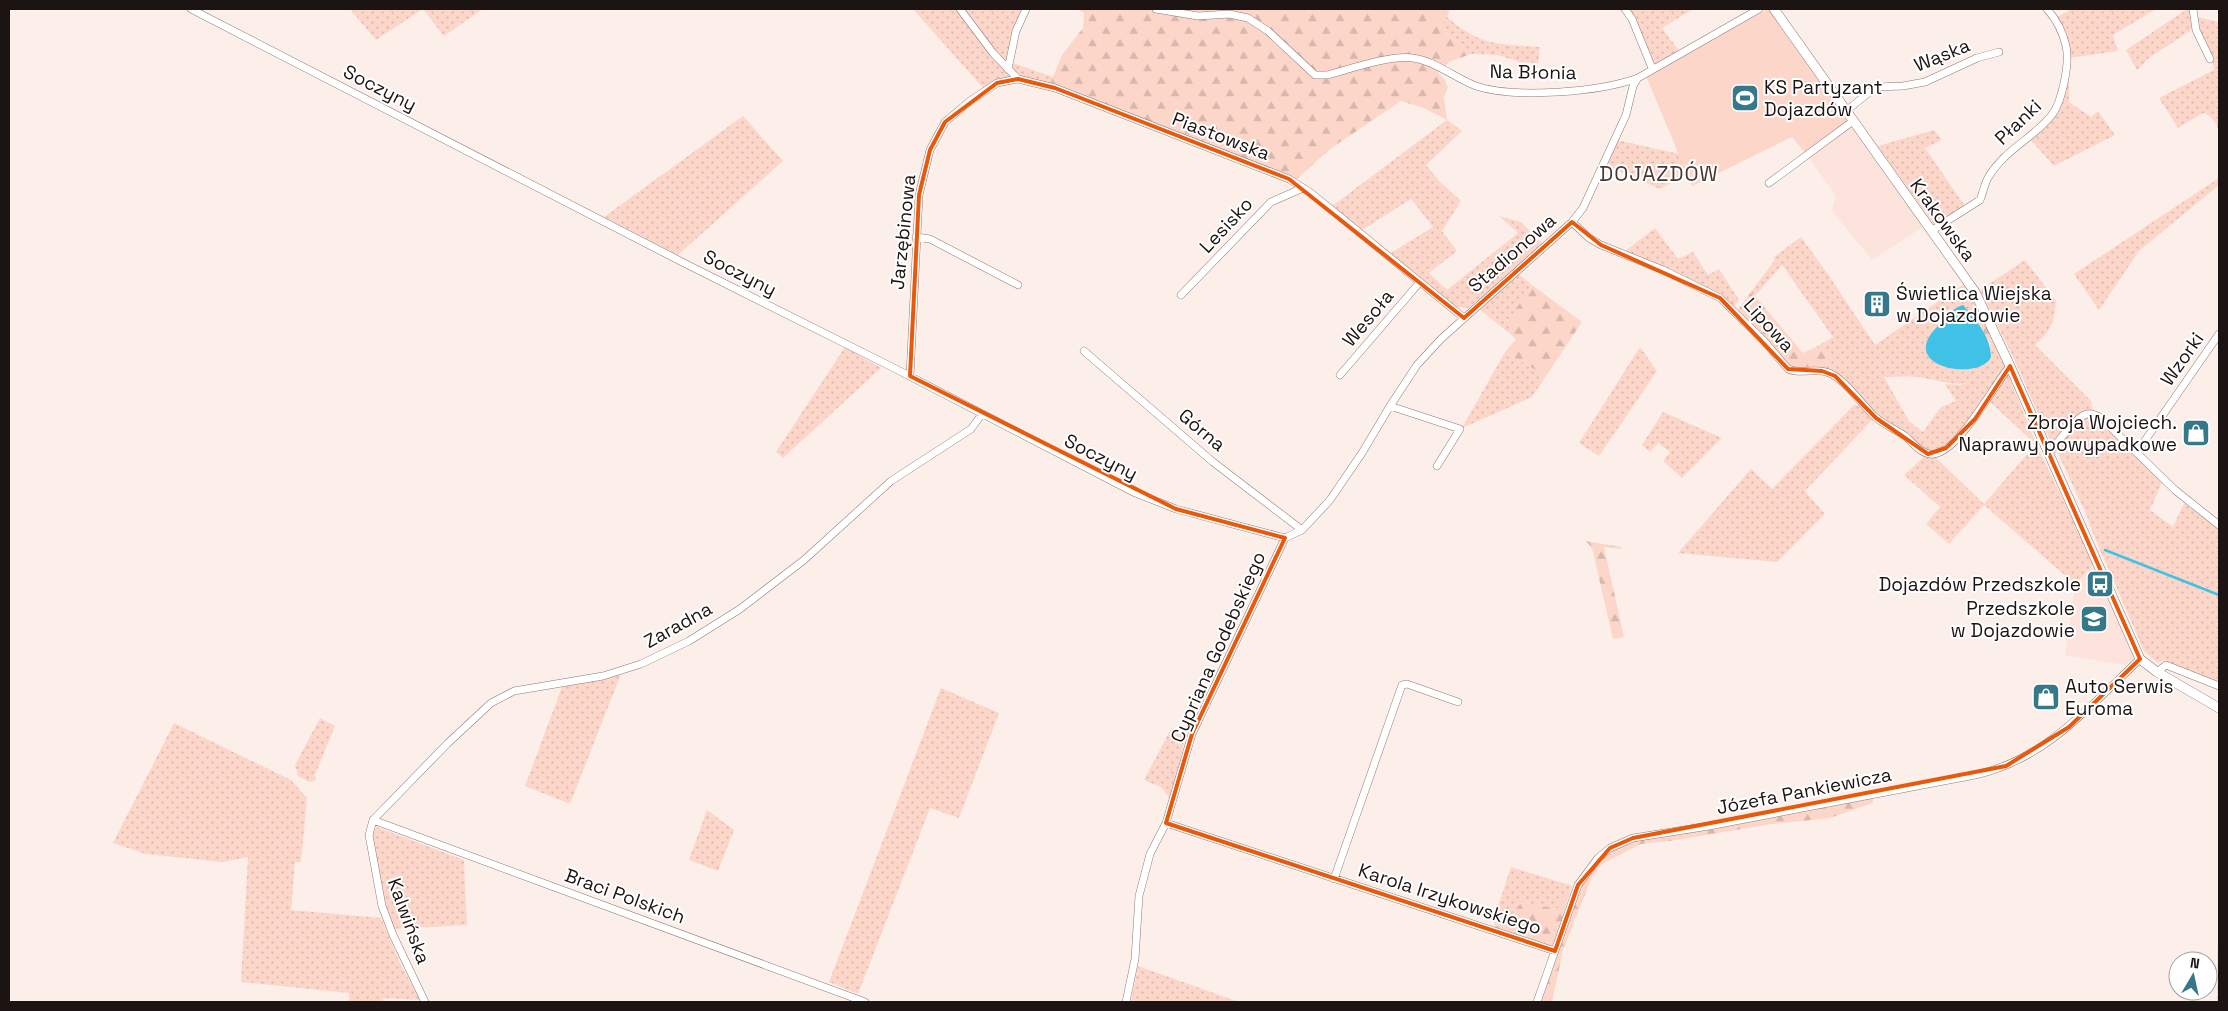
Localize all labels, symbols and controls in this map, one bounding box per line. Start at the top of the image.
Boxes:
street label: Wąska [1910,32,1974,77]
street label: Soczyny [339,59,421,117]
street label: Na Błonia [1489,59,1577,85]
place label: KS Partyzant Dojazdów [1764,75,1883,122]
sports icon: KS Partyzant Dojazdów [1730,83,1760,113]
street label: Płanki [1989,94,2047,150]
street label: Piastowska [1169,106,1274,166]
district label: DOJAZDÓW [1599,160,1719,187]
street label: Jarzębinowa [885,173,921,291]
street label: Krakowska [1904,174,1982,267]
street label: Lesisko [1194,192,1258,258]
street label: Stadionowa [1463,208,1561,298]
street label: Soczyny [699,244,781,302]
place label: Świetlica Wiejska w Dojazdowie [1896,281,2052,328]
street label: Wesoła [1337,284,1399,352]
building icon: Świetlica Wiejska w Dojazdowie [1862,289,1892,319]
street label: Lipowa [1738,293,1800,357]
street label: Wzorki [2155,327,2209,391]
street label: Górna [1173,403,1231,457]
place label: Zbroja Wojciech. Naprawy powypadkowe [1959,410,2177,457]
shop icon: Zbroja Wojciech. Naprawy powypadkowe [2181,418,2211,448]
street label: Soczyny [1060,428,1142,486]
street label: Cypriana Godebskiego [1165,548,1271,746]
bus stop icon: Dojazdów Przedszkole [2085,569,2115,599]
place label: Dojazdów Przedszkole [1879,572,2081,597]
street label: Zaradna [639,596,717,654]
place label: Przedszkole w Dojazdowie [1950,596,2075,643]
school or university icon: Przedszkole w Dojazdowie [2079,604,2109,634]
place label: Auto Serwis Euroma [2065,674,2174,721]
shop icon: Auto Serwis Euroma [2031,682,2061,712]
street label: Józefa Pankiewicza [1714,762,1894,820]
street label: Karola Irzykowskiego [1355,858,1545,940]
street label: Braci Polskich [561,863,689,929]
street label: Kalwińska [382,875,436,967]
north arrow [2168,951,2218,1001]
text: N [2189,954,2201,973]

